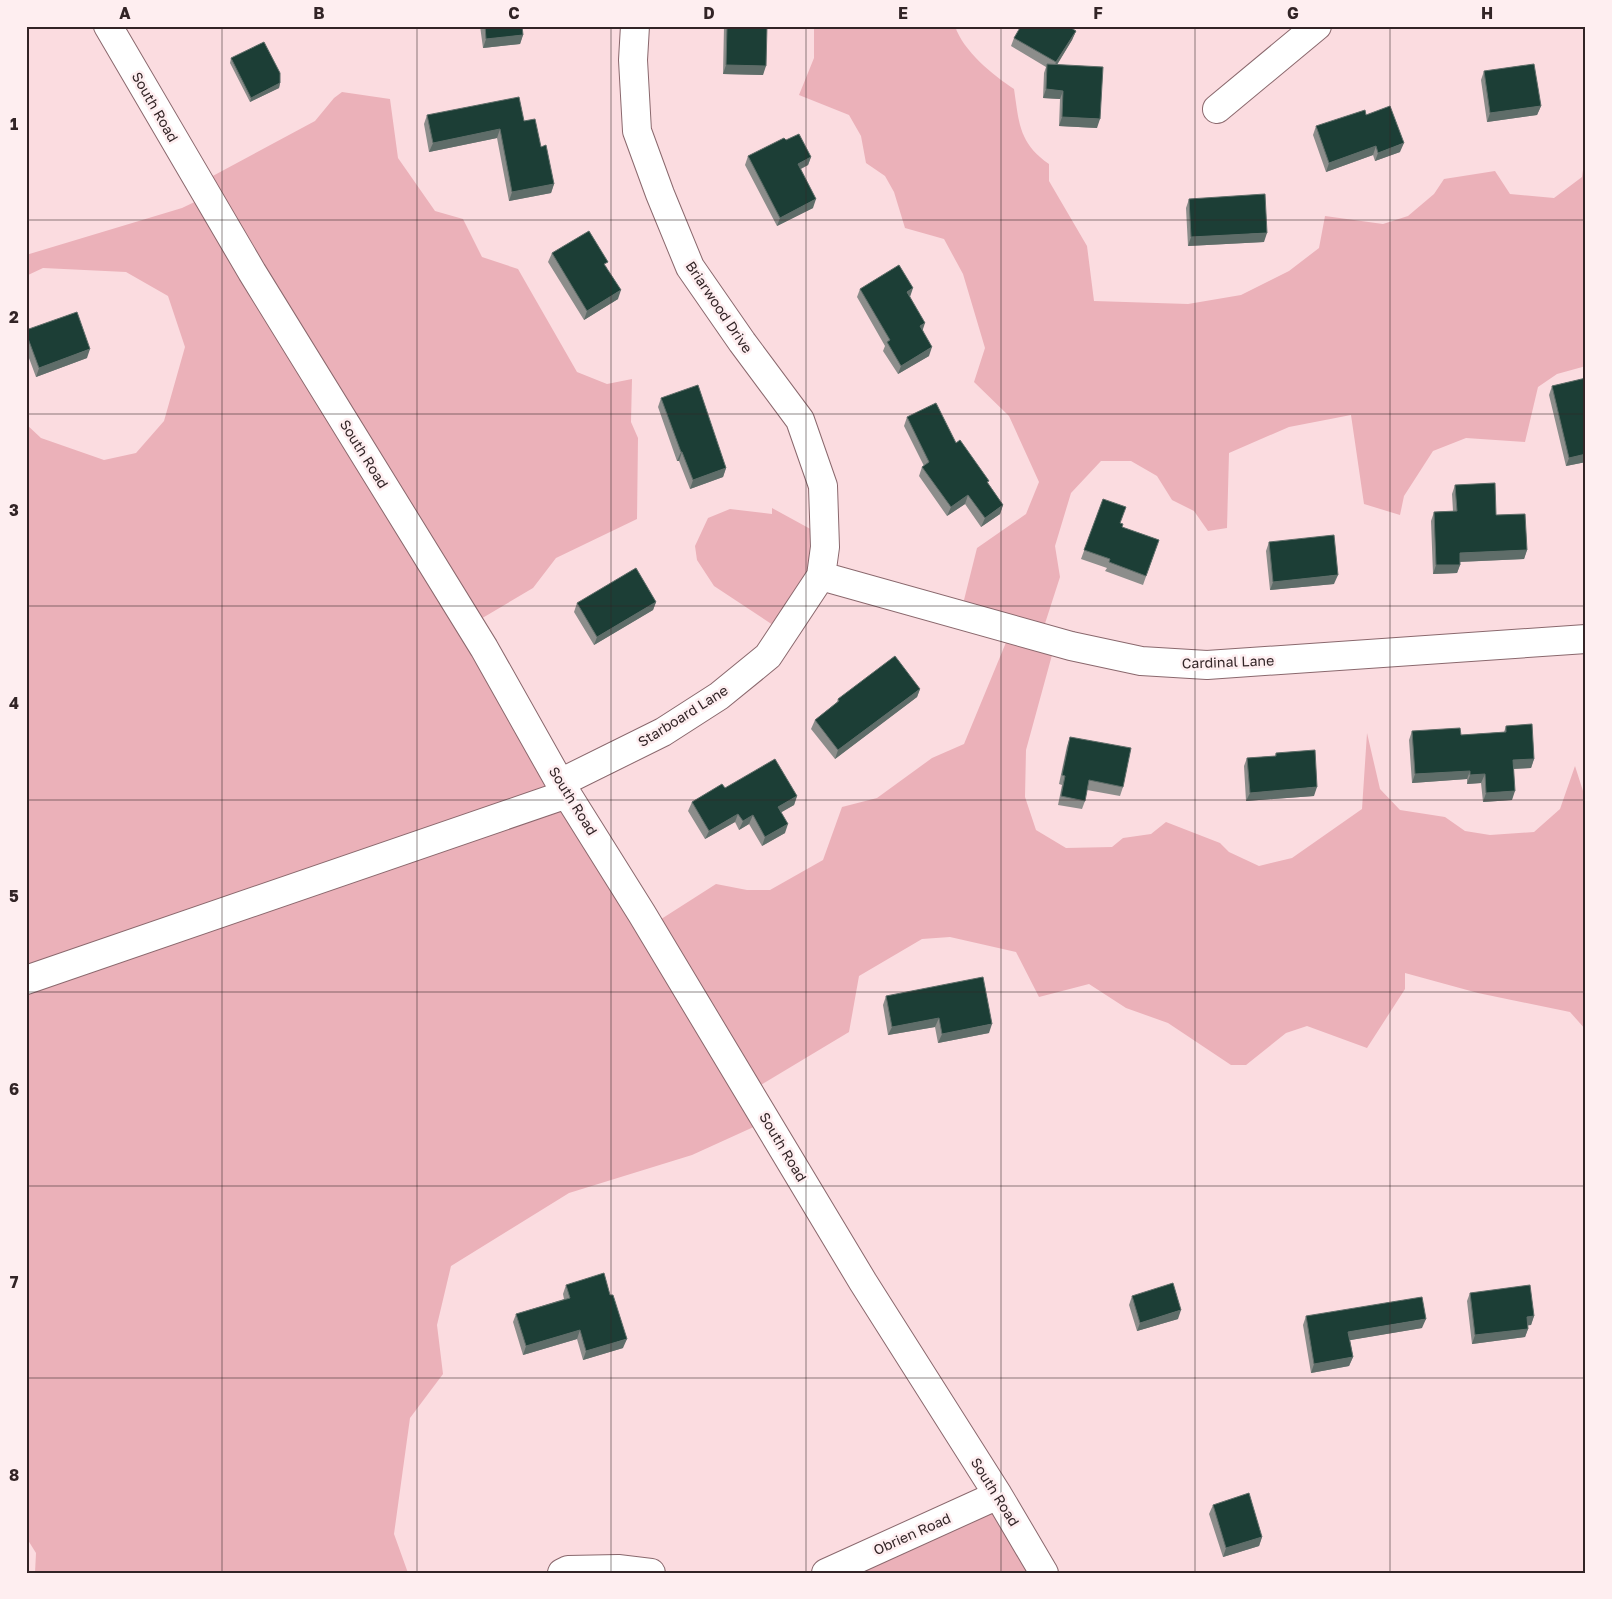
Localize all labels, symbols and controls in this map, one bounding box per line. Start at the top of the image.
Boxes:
text: A [119,3,131,23]
text: B [313,3,325,23]
text: C [508,3,520,23]
text: D [703,3,715,23]
text: E [898,3,908,23]
text: F [1093,3,1103,23]
text: G [1287,3,1299,23]
text: H [1481,3,1493,23]
street label: South Road [129,69,182,145]
text: 1 [10,114,18,134]
street label: Briarwood Drive [682,258,756,356]
text: 2 [9,307,19,327]
street label: South Road [337,416,392,491]
text: 3 [9,500,19,520]
street label: Cardinal Lane [1182,651,1274,672]
street label: Starboard Lane [635,681,731,750]
text: 4 [9,693,19,713]
street label: South Road [546,763,601,838]
text: 5 [9,886,19,906]
text: 6 [9,1079,19,1099]
street label: South Road [756,1109,811,1184]
text: 7 [10,1272,19,1292]
street label: South Road [968,1454,1023,1529]
text: 8 [9,1465,19,1485]
street label: Obrien Road [871,1509,953,1558]

